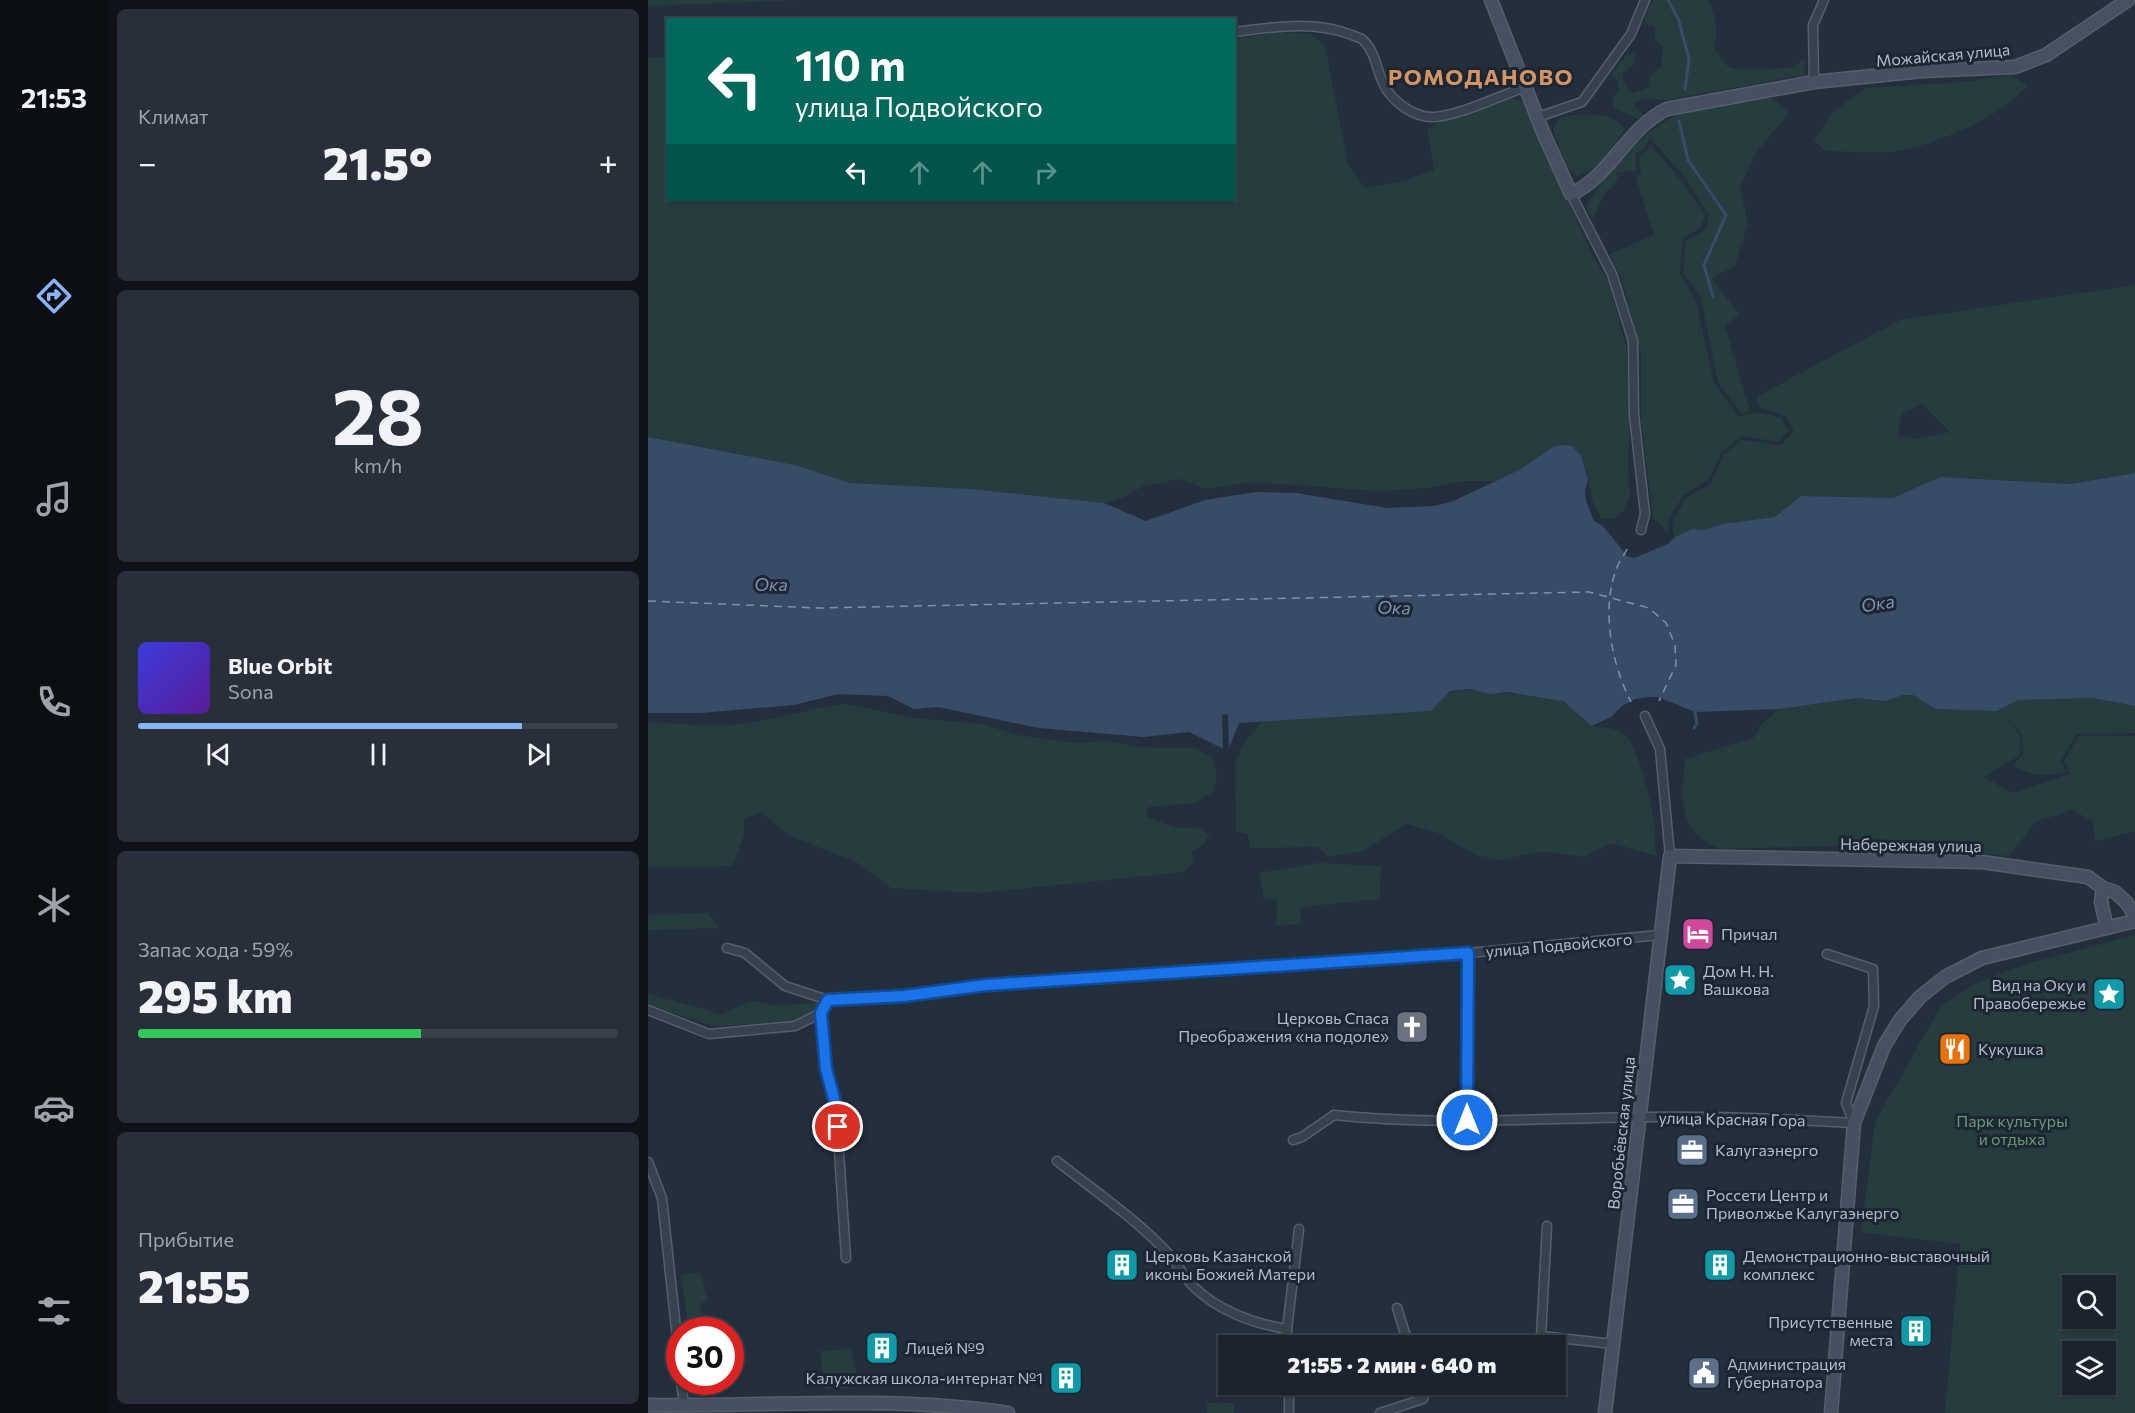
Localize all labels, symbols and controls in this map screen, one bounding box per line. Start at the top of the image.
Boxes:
text: 110 m [795,38,906,90]
street label: Можайская улица [1875,39,2011,70]
icon: left [696,42,774,120]
district label: РОМОДАНОВО [1388,63,1574,90]
text: 21:53 [21,81,87,114]
text: улица Подвойского [795,90,1043,123]
text: Климат [138,104,208,128]
text: 21.5° [323,134,433,189]
text: − [138,141,157,182]
text: + [599,141,618,182]
icon: left [840,156,873,189]
icon: ahead [903,156,936,189]
icon: ahead [966,156,999,189]
icon: right [1029,156,1062,189]
icon: directions [33,275,75,317]
text: 28 [332,366,424,461]
text: km/h [354,453,402,477]
icon: music [33,478,75,520]
water label: Ока [754,573,788,595]
water label: Ока [1860,590,1896,617]
water label: Ока [1377,595,1411,619]
text: Blue Orbit [228,652,332,679]
text: Sona [228,679,274,703]
icon: phone [33,681,75,723]
icon: previous [202,738,235,771]
icon: pause [362,738,395,771]
icon: next [522,738,555,771]
street label: Набережная улица [1840,834,1982,855]
icon: climate [33,884,75,926]
hotel icon: Причал [1680,916,1716,952]
place label: Причал [1721,924,1778,943]
street label: улица Подвойского [1485,929,1633,960]
text: Запас хода · 59% [138,937,293,961]
place label: Дом Н. Н. Вашкова [1703,961,1774,998]
place icon: Дом Н. Н. Вашкова [1662,962,1698,998]
text: 295 km [138,967,293,1022]
place label: Вид на Оку и Правобережье [1973,975,2086,1012]
place icon: Вид на Оку и Правобережье [2091,976,2127,1012]
place label: Церковь Спаса Преображения «на подоле» [1178,1008,1389,1045]
church icon: Церковь Спаса Преображения «на подоле» [1394,1009,1430,1045]
restaurant icon: Кукушка [1937,1031,1973,1067]
place label: Кукушка [1978,1039,2043,1058]
street label: Воробьёвская улица [1603,1056,1638,1210]
icon: car [33,1087,75,1129]
position arrow [1435,1088,1499,1152]
pin [812,1101,863,1152]
street label: улица Красная Гора [1658,1108,1806,1129]
icon: arrive [821,1110,854,1143]
park label: Парк культуры и отдыха [1956,1111,2068,1148]
office icon: Калугаэнерго [1674,1132,1710,1168]
place label: Калугаэнерго [1715,1140,1818,1159]
place label: Россети Центр и Приволжье Калугаэнерго [1706,1185,1899,1222]
office icon: Россети Центр и Приволжье Калугаэнерго [1665,1186,1701,1222]
text: Прибытие [138,1227,234,1251]
place label: Церковь Казанской иконы Божией Матери [1145,1246,1315,1283]
place label: Демонстрационно-выставочный комплекс [1743,1246,1990,1283]
building icon: Церковь Казанской иконы Божией Матери [1104,1247,1140,1283]
building icon: Демонстрационно-выставочный комплекс [1702,1247,1738,1283]
text: 21:55 [138,1257,251,1312]
map controls [2062,1275,2116,1395]
button: search [2062,1275,2116,1329]
icon: filters [33,1290,75,1332]
place label: Присутственные места [1768,1312,1893,1349]
building icon: Присутственные места [1898,1313,1934,1349]
speed limit sign: 30 [666,1317,744,1395]
building icon: Лицей №9 [864,1330,900,1366]
place label: Лицей №9 [905,1338,985,1357]
button: layers [2062,1341,2116,1395]
text: 21:55 · 2 мин · 640 m [1288,1351,1496,1378]
place label: Администрация Губернатора [1727,1354,1846,1391]
public building icon: Администрация Губернатора [1686,1355,1722,1391]
building icon: Калужская школа-интернат №1 [1048,1360,1084,1396]
place label: Калужская школа-интернат №1 [806,1368,1043,1387]

